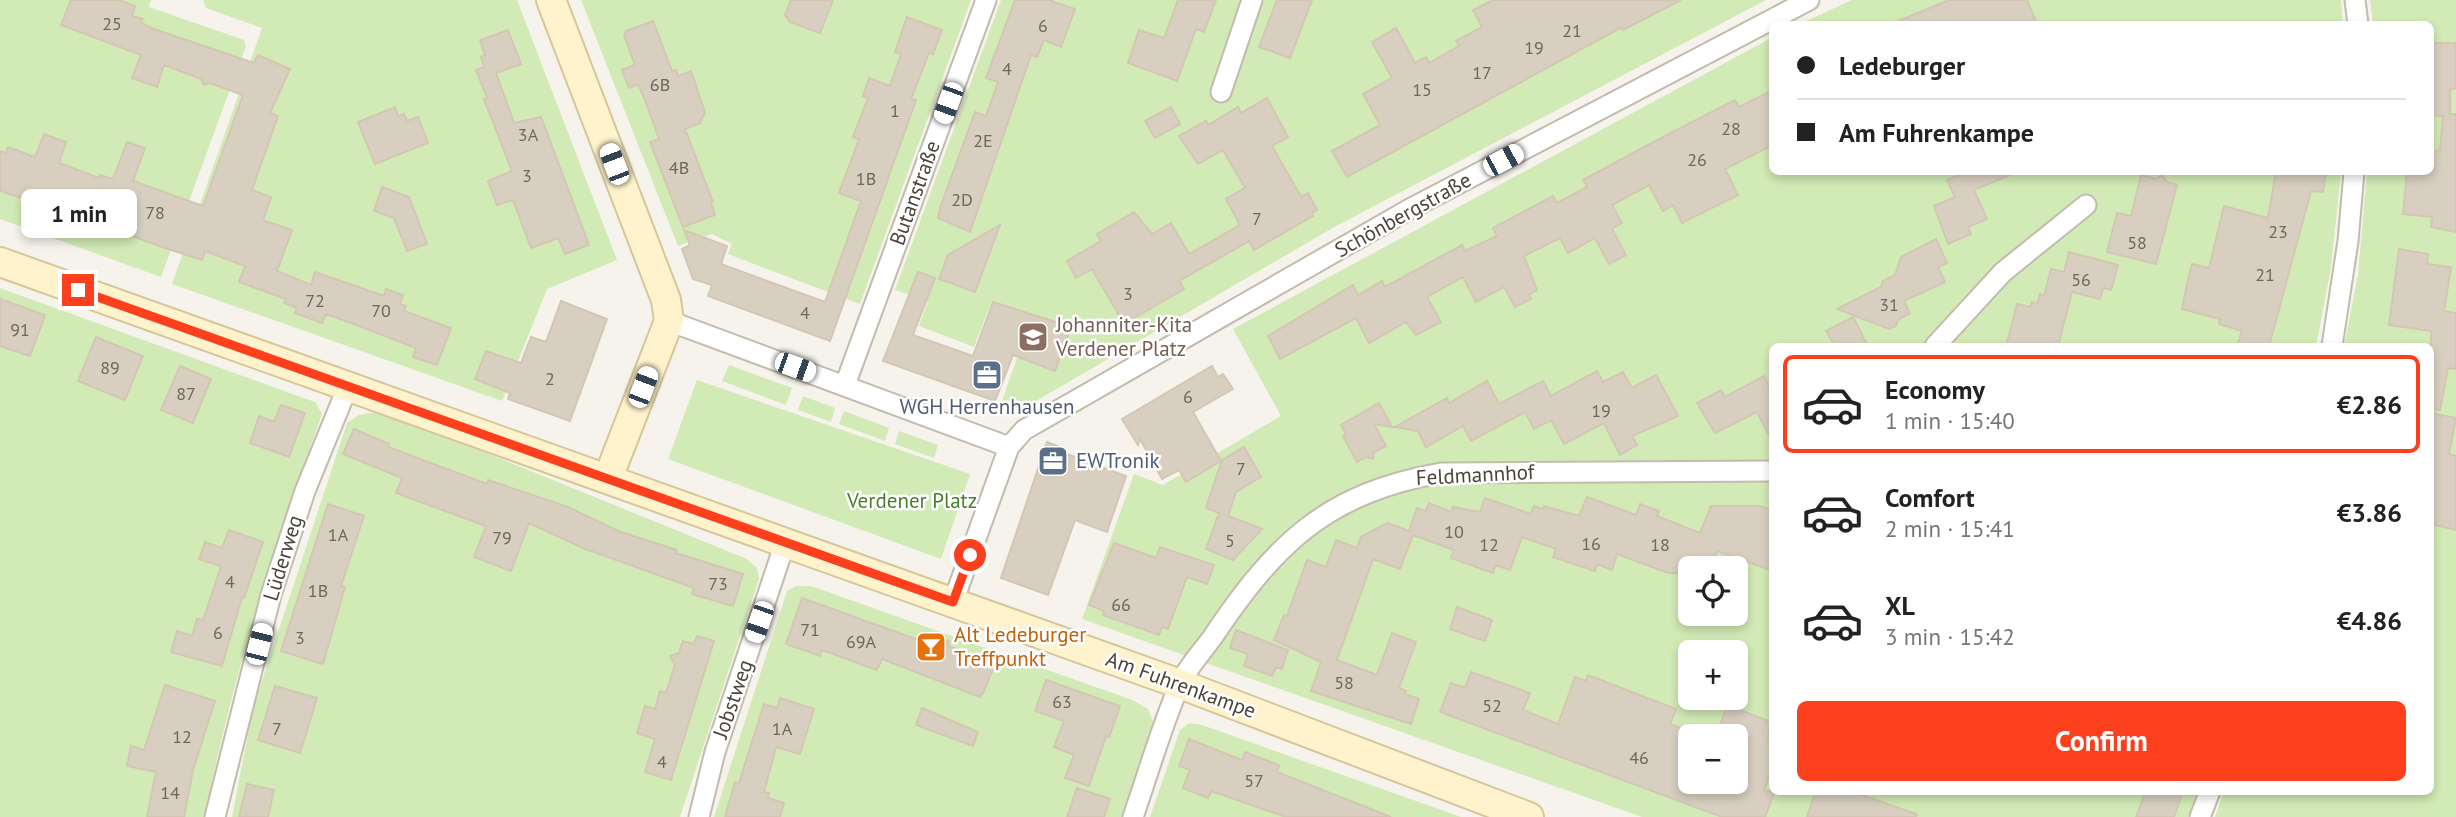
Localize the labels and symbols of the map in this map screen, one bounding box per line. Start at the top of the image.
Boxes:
house number: 25 [102,12,122,35]
house number: 6 [1038,14,1048,37]
house number: 21 [1562,19,1582,42]
house number: 19 [1524,36,1544,59]
house number: 4 [1002,57,1012,80]
house number: 17 [1472,61,1492,84]
house number: 6B [650,73,670,96]
house number: 15 [1412,78,1432,101]
car [931,80,966,126]
house number: 1 [890,99,900,122]
house number: 28 [1721,117,1741,140]
house number: 3A [518,123,539,146]
house number: 2E [973,129,993,152]
street label: Butanstraße [883,137,946,249]
car [597,141,632,187]
car [1480,141,1527,179]
house number: 26 [1687,148,1707,171]
house number: 4B [669,156,689,179]
house number: 3 [522,164,532,187]
street label: Schönbergstraße [1330,166,1476,263]
house number: 1B [856,167,876,190]
callout: 1 min [20,188,136,238]
house number: 2D [951,188,973,211]
house number: 78 [145,201,165,224]
house number: 7 [1252,207,1262,230]
house number: 23 [2268,220,2288,243]
house number: 58 [2127,231,2147,254]
house number: 21 [2255,263,2275,286]
house number: 56 [2071,268,2091,291]
route end [62,274,94,306]
house number: 3 [1123,282,1133,305]
house number: 72 [305,289,325,312]
house number: 31 [1879,293,1899,316]
house number: 70 [371,299,391,322]
house number: 4 [800,301,810,324]
place label: Johanniter-Kita Verdener Platz [1055,311,1192,362]
house number: 91 [10,318,30,341]
school or university icon: Johanniter-Kita Verdener Platz [1016,320,1050,354]
car [772,350,819,384]
house number: 89 [100,356,120,379]
office icon: WGH Herrenhausen [970,358,1004,392]
car [626,364,661,410]
house number: 2 [545,367,555,390]
house number: 87 [176,382,196,405]
house number: 6 [1183,385,1193,408]
place label: WGH Herrenhausen [900,393,1074,420]
house number: 19 [1591,399,1611,422]
office icon: EWTronik [1036,444,1070,478]
place label: EWTronik [1076,447,1160,474]
house number: 7 [1236,457,1246,480]
street label: Feldmannhof [1415,458,1536,491]
park label: Verdener Platz [846,487,977,514]
street label: Lüderweg [257,512,308,604]
house number: 10 [1444,520,1464,543]
house number: 1A [328,523,349,546]
house number: 79 [492,526,512,549]
house number: 5 [1225,529,1235,552]
house number: 16 [1581,532,1601,555]
house number: 12 [1479,533,1499,556]
house number: 18 [1650,533,1670,556]
route start [954,539,986,571]
house number: 4 [225,570,235,593]
house number: 73 [708,572,728,595]
house number: 1B [308,579,328,602]
house number: 66 [1111,593,1131,616]
car [743,599,776,645]
house number: 71 [800,618,820,641]
house number: 6 [213,621,223,644]
car [244,621,275,667]
place label: Alt Ledeburger Treffpunkt [954,621,1086,672]
house number: 3 [295,626,305,649]
house number: 69A [846,630,877,653]
bar icon: Alt Ledeburger Treffpunkt [914,630,948,664]
street label: Am Fuhrenkampe [1103,645,1260,724]
street label: Jobstweg [706,656,759,743]
house number: 58 [1334,671,1354,694]
house number: 63 [1052,690,1072,713]
house number: 52 [1482,694,1502,717]
house number: 7 [272,717,282,740]
house number: 1A [772,717,793,740]
house number: 12 [172,725,192,748]
house number: 46 [1629,746,1649,769]
house number: 4 [657,750,667,773]
house number: 57 [1244,769,1264,792]
house number: 14 [160,781,180,804]

